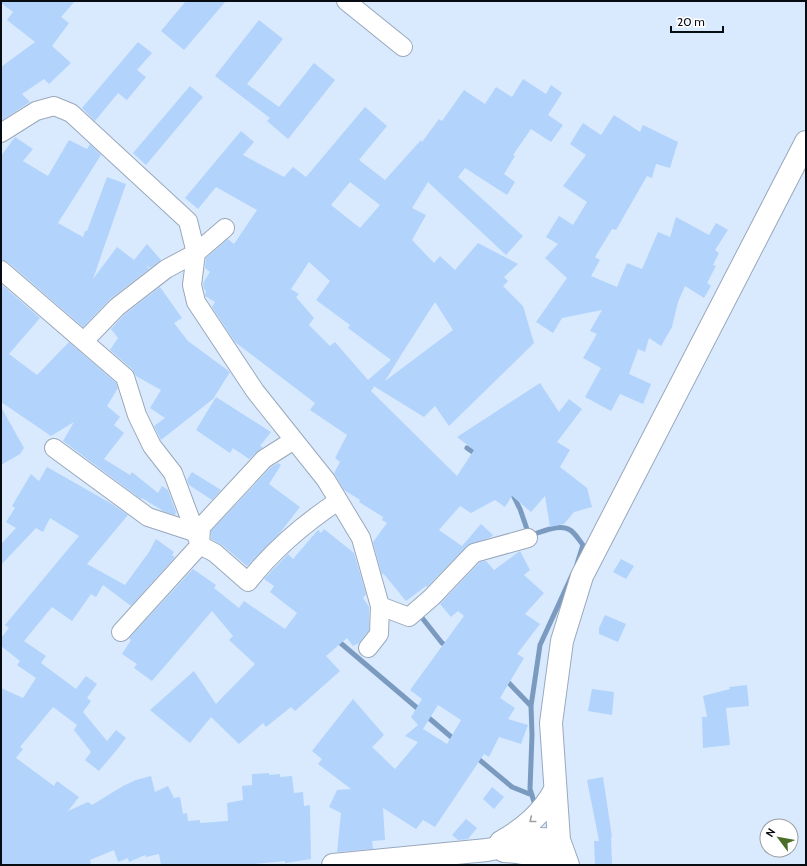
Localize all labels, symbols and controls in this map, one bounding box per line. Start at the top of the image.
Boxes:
scale bar [671,8,723,34]
text: 20 m [677,14,705,29]
one-way arrow [529,816,536,823]
north arrow [759,818,799,858]
text: N [763,826,779,840]

